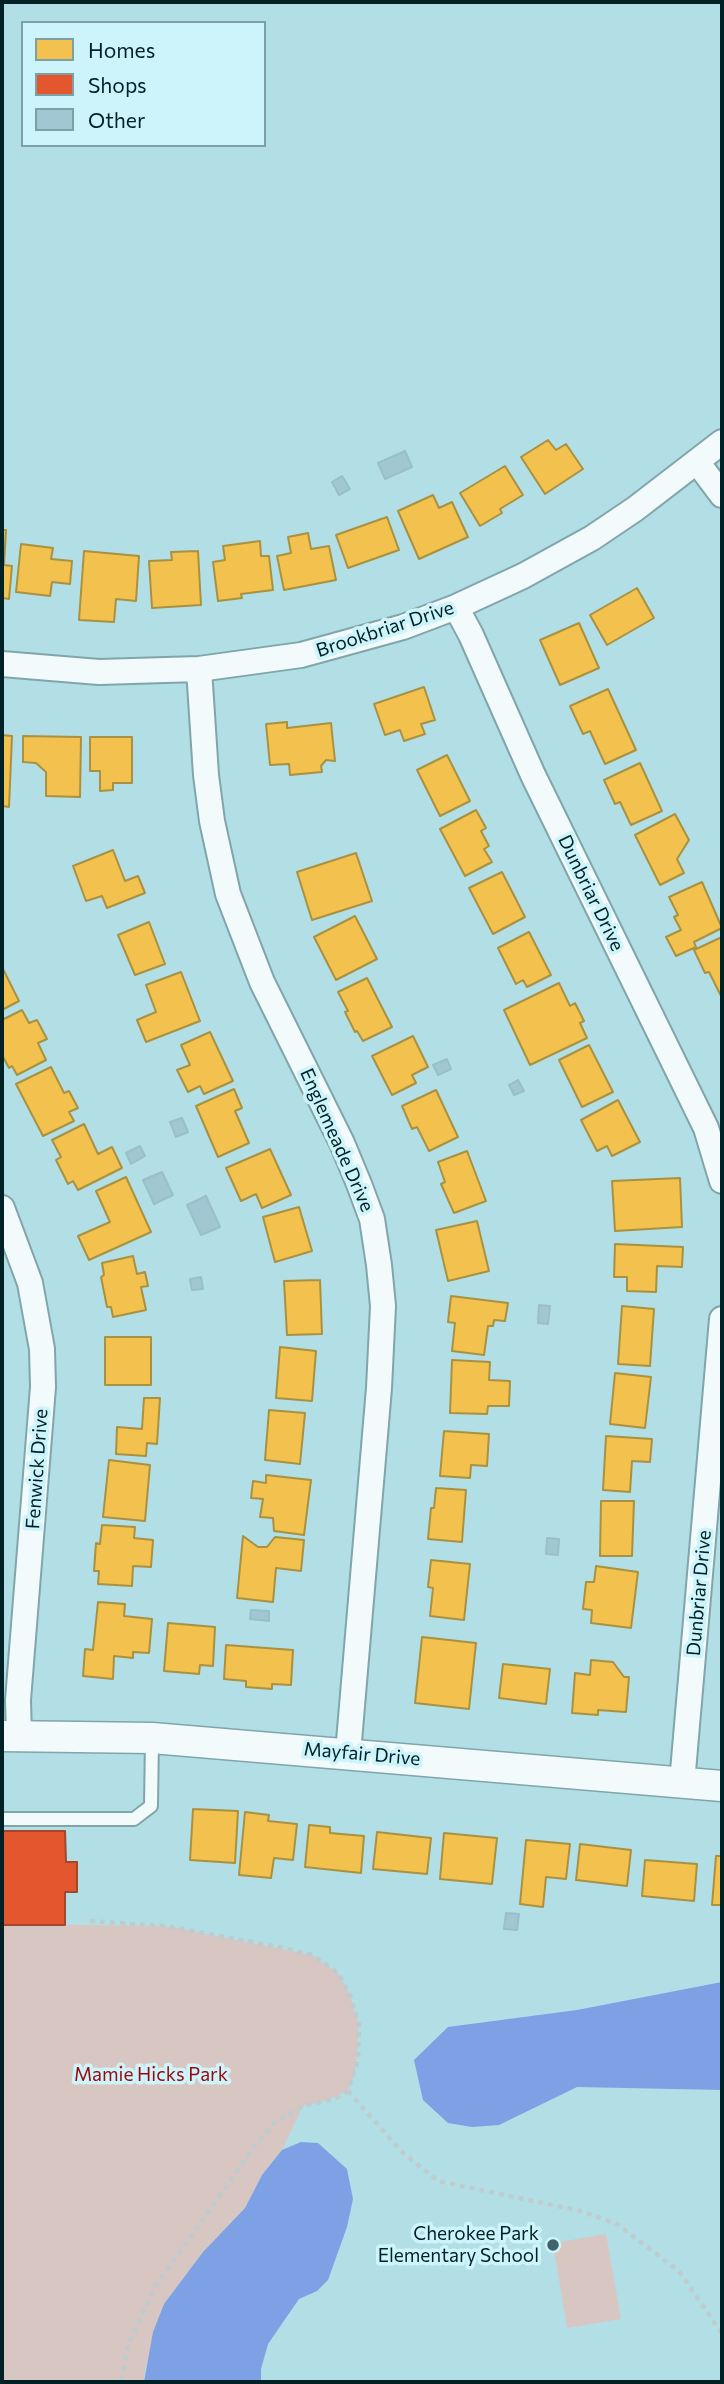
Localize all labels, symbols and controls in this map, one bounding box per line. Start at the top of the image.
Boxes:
legend [21,21,266,147]
text: Homes [88,37,155,62]
text: Shops [88,72,147,97]
text: Other [88,107,145,132]
street label: Brookbriar Drive [313,596,457,662]
street label: Dunbriar Drive [553,831,629,955]
street label: Englemeade Drive [295,1065,379,1215]
street label: Fenwick Drive [21,1408,53,1530]
street label: Dunbriar Drive [682,1529,716,1657]
street label: Mayfair Drive [303,1738,421,1770]
park label: Mamie Hicks Park [74,2064,228,2086]
place label: Cherokee Park Elementary School [378,2223,539,2267]
marker: Cherokee Park Elementary School [545,2237,561,2253]

